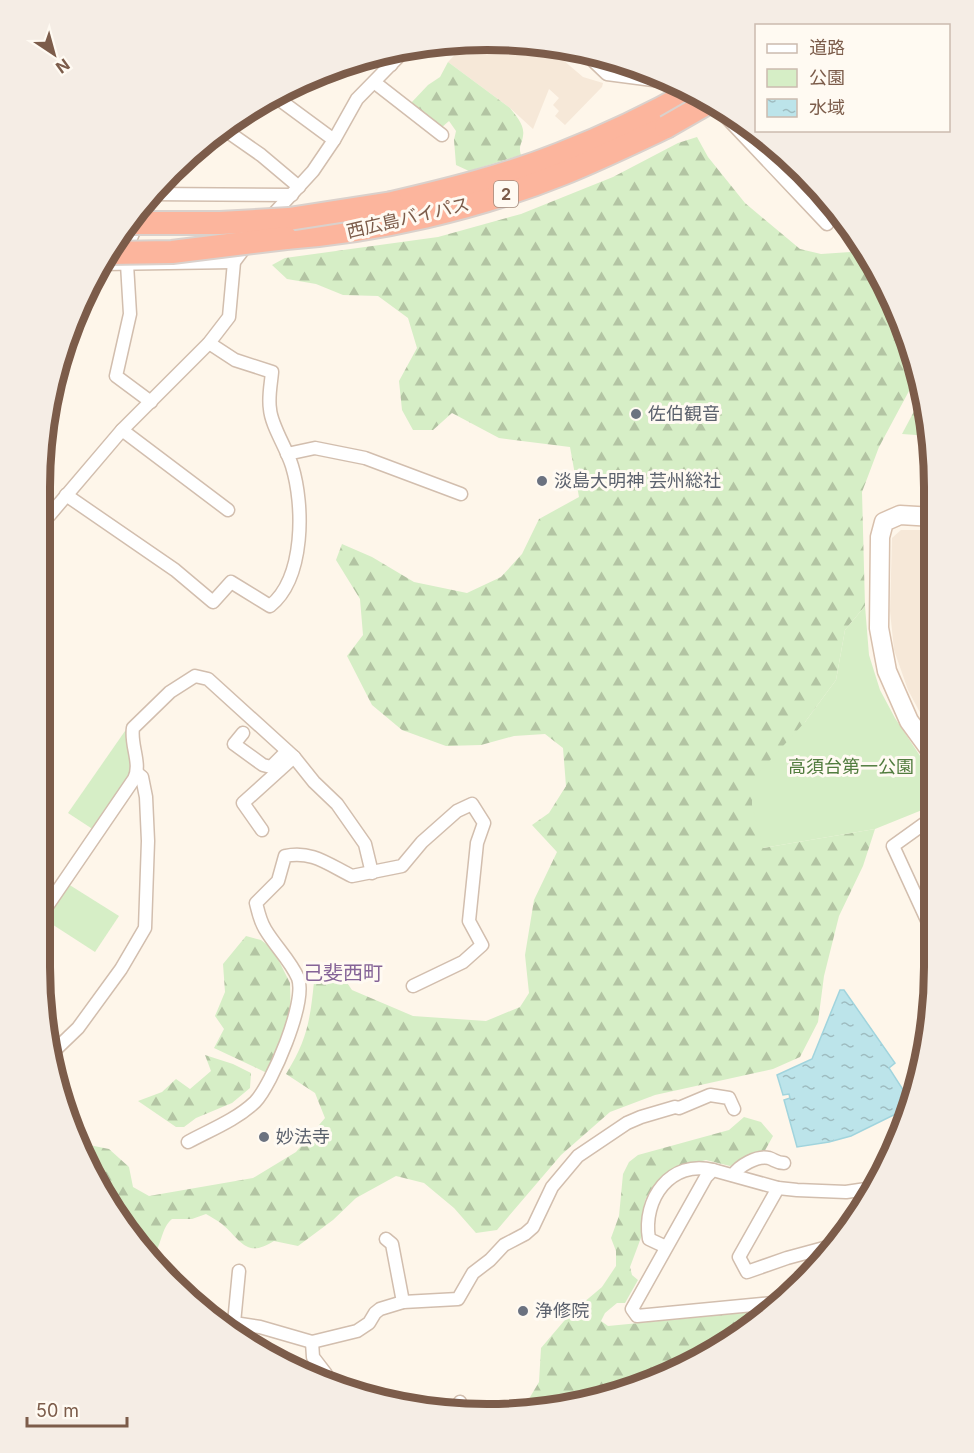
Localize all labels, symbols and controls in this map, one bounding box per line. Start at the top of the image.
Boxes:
north arrow [24,24,84,84]
legend [755,24,950,132]
text: 道路 [809,37,845,58]
text: N [52,54,74,78]
text: 公園 [809,67,845,88]
text: 水域 [809,97,845,118]
road number: 2 [494,181,518,207]
street label: 西広島バイパス [344,193,471,242]
place label: 佐伯観音 [648,403,720,424]
marker: 佐伯観音 [629,407,643,421]
place label: 淡島大明神 芸州総社 [554,470,721,491]
marker: 淡島大明神 芸州総社 [535,474,549,488]
park label: 高須台第一公園 [788,756,914,777]
district label: 己斐西町 [303,961,383,985]
place label: 妙法寺 [276,1126,330,1147]
marker: 妙法寺 [257,1130,271,1144]
place label: 浄修院 [535,1300,589,1321]
marker: 浄修院 [516,1304,530,1318]
scale bar [27,1390,128,1428]
text: 50 m [36,1400,79,1421]

